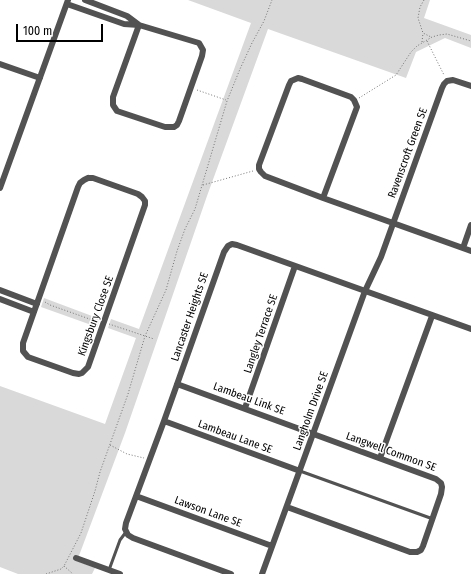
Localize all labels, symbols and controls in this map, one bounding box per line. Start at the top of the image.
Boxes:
scale bar [18,16,105,42]
text: 100 m [23,24,52,38]
street label: Ravenscroft Green SE [386,106,430,200]
street label: Lancaster Heights SE [169,271,211,363]
street label: Kingsbury Close SE [75,274,117,358]
street label: Langley Terrace SE [241,293,281,375]
street label: Langholm Drive SE [291,370,331,452]
street label: Lambeau Link SE [211,380,287,418]
street label: Lambeau Lane SE [196,417,274,457]
street label: Langwell Common SE [344,430,438,474]
street label: Lawson Lane SE [172,494,244,530]

